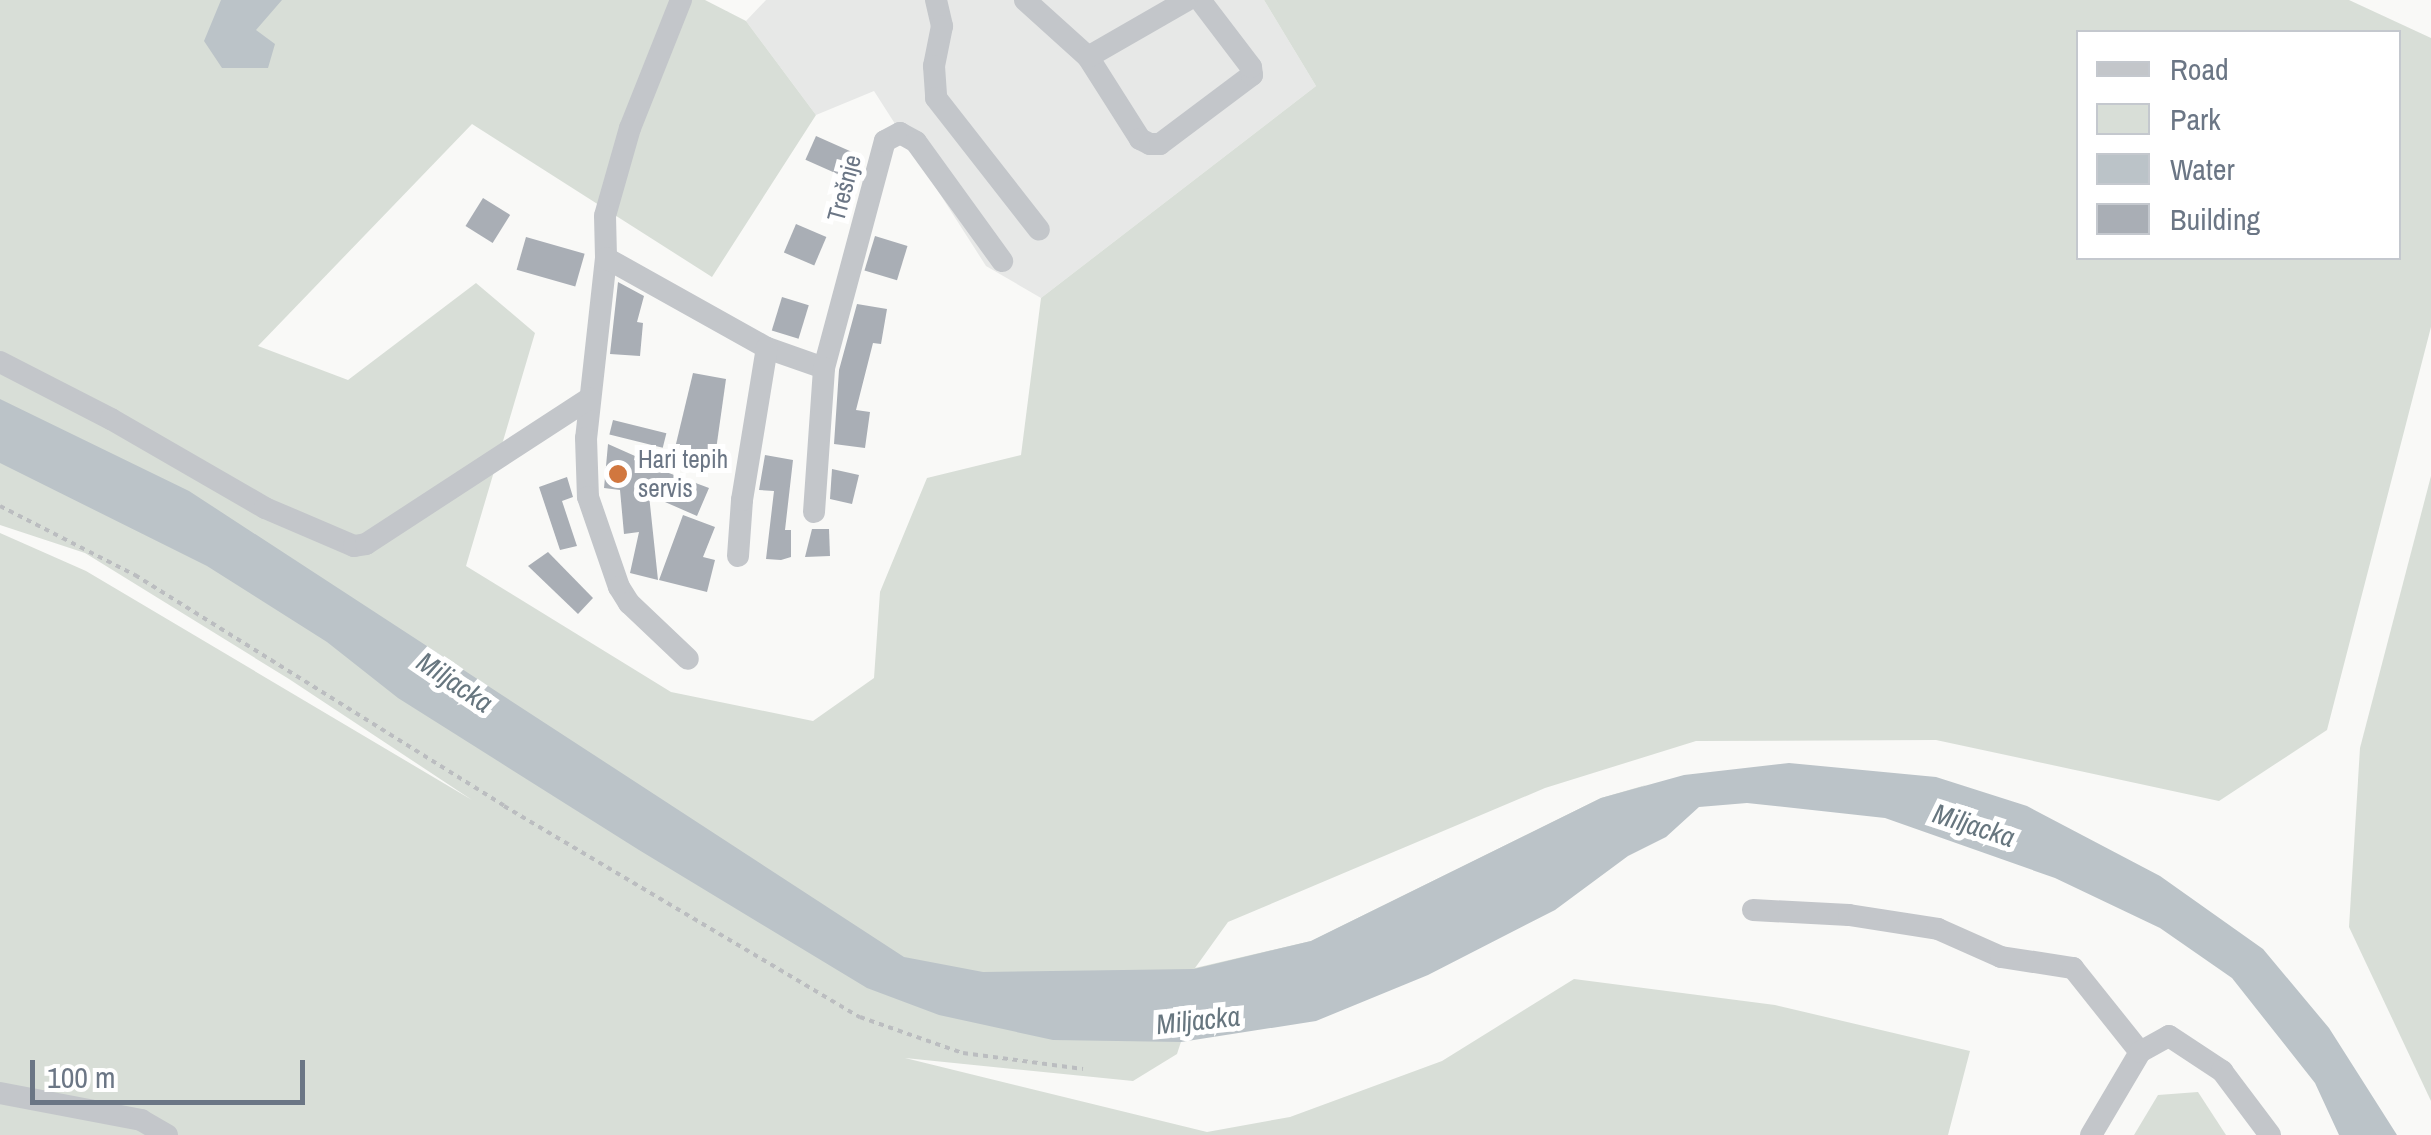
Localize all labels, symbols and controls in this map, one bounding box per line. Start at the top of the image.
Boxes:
legend [2076,30,2401,260]
text: Road [2170,49,2229,89]
text: Park [2170,99,2221,139]
text: Water [2170,149,2235,189]
street label: Trešnje [821,151,867,225]
text: Building [2170,199,2260,239]
place label: Hari tepih servis [638,445,728,504]
marker: Hari tepih servis [607,463,629,485]
water label: Miljacka [411,645,499,719]
water label: Miljacka [1929,796,2019,854]
water label: Miljacka [1154,999,1242,1041]
scale bar [35,1040,310,1102]
text: 100 m [47,1057,115,1097]

